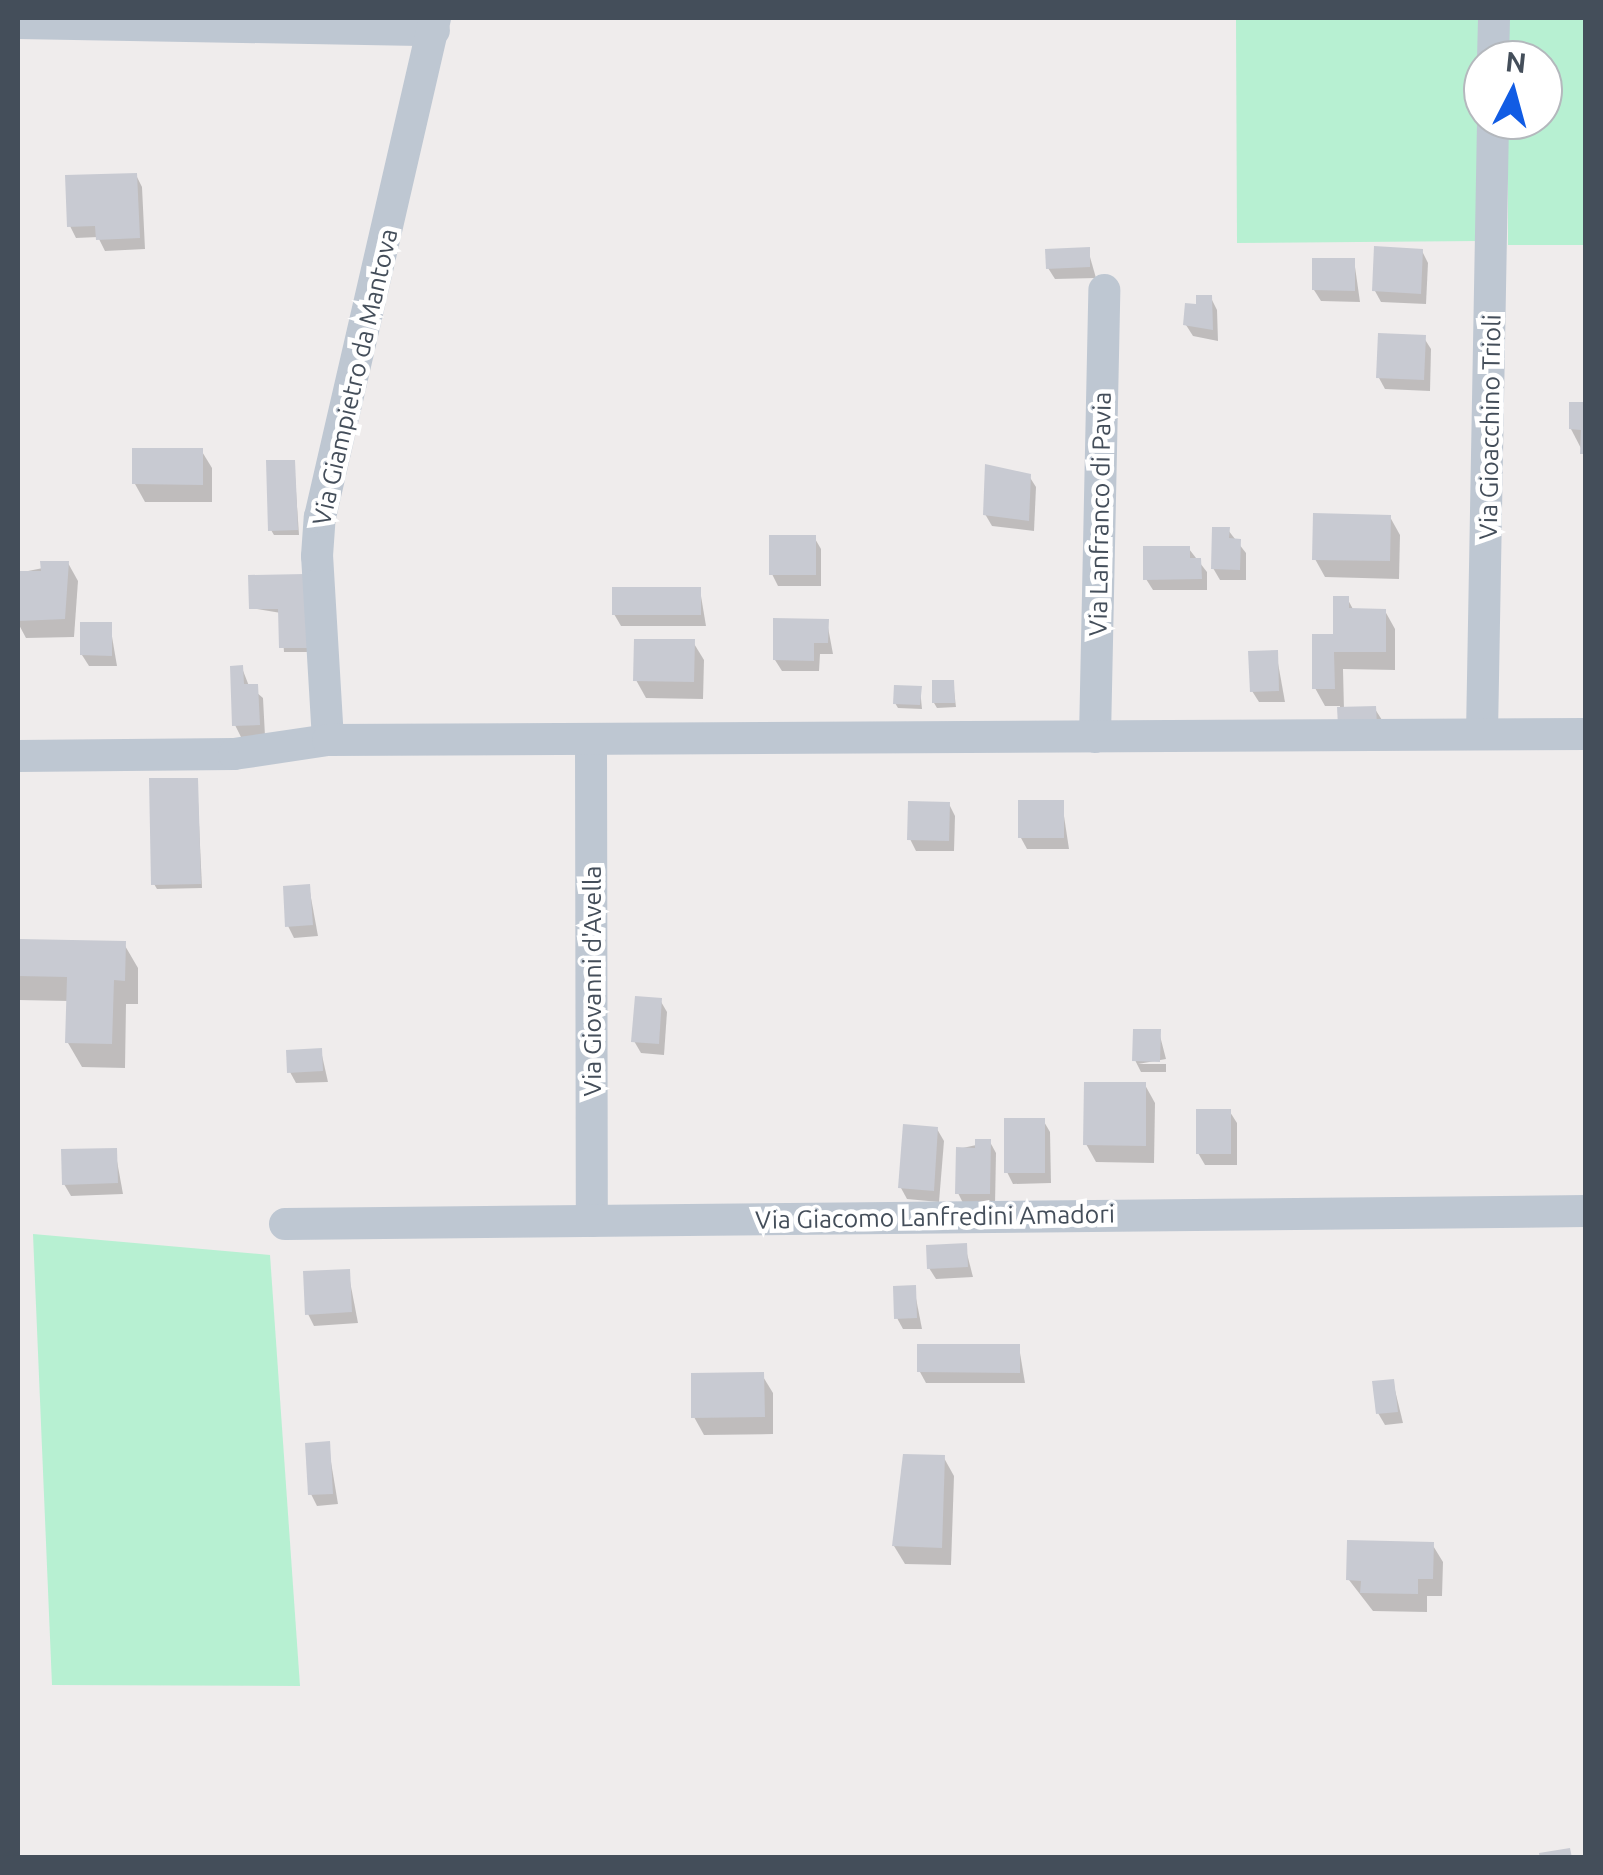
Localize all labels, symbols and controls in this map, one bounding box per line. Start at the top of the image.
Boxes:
north arrow [1463,40,1563,140]
text: N [1504,45,1528,78]
street label: Via Giampietro da Mantova [306,226,404,528]
street label: Via Gioacchino Trioli [1473,314,1507,540]
street label: Via Lanfranco di Pavia [1083,392,1117,636]
street label: Via Giovanni d'Avella [577,866,607,1096]
street label: Via Giacomo Lanfredini Amadori [755,1199,1115,1235]

